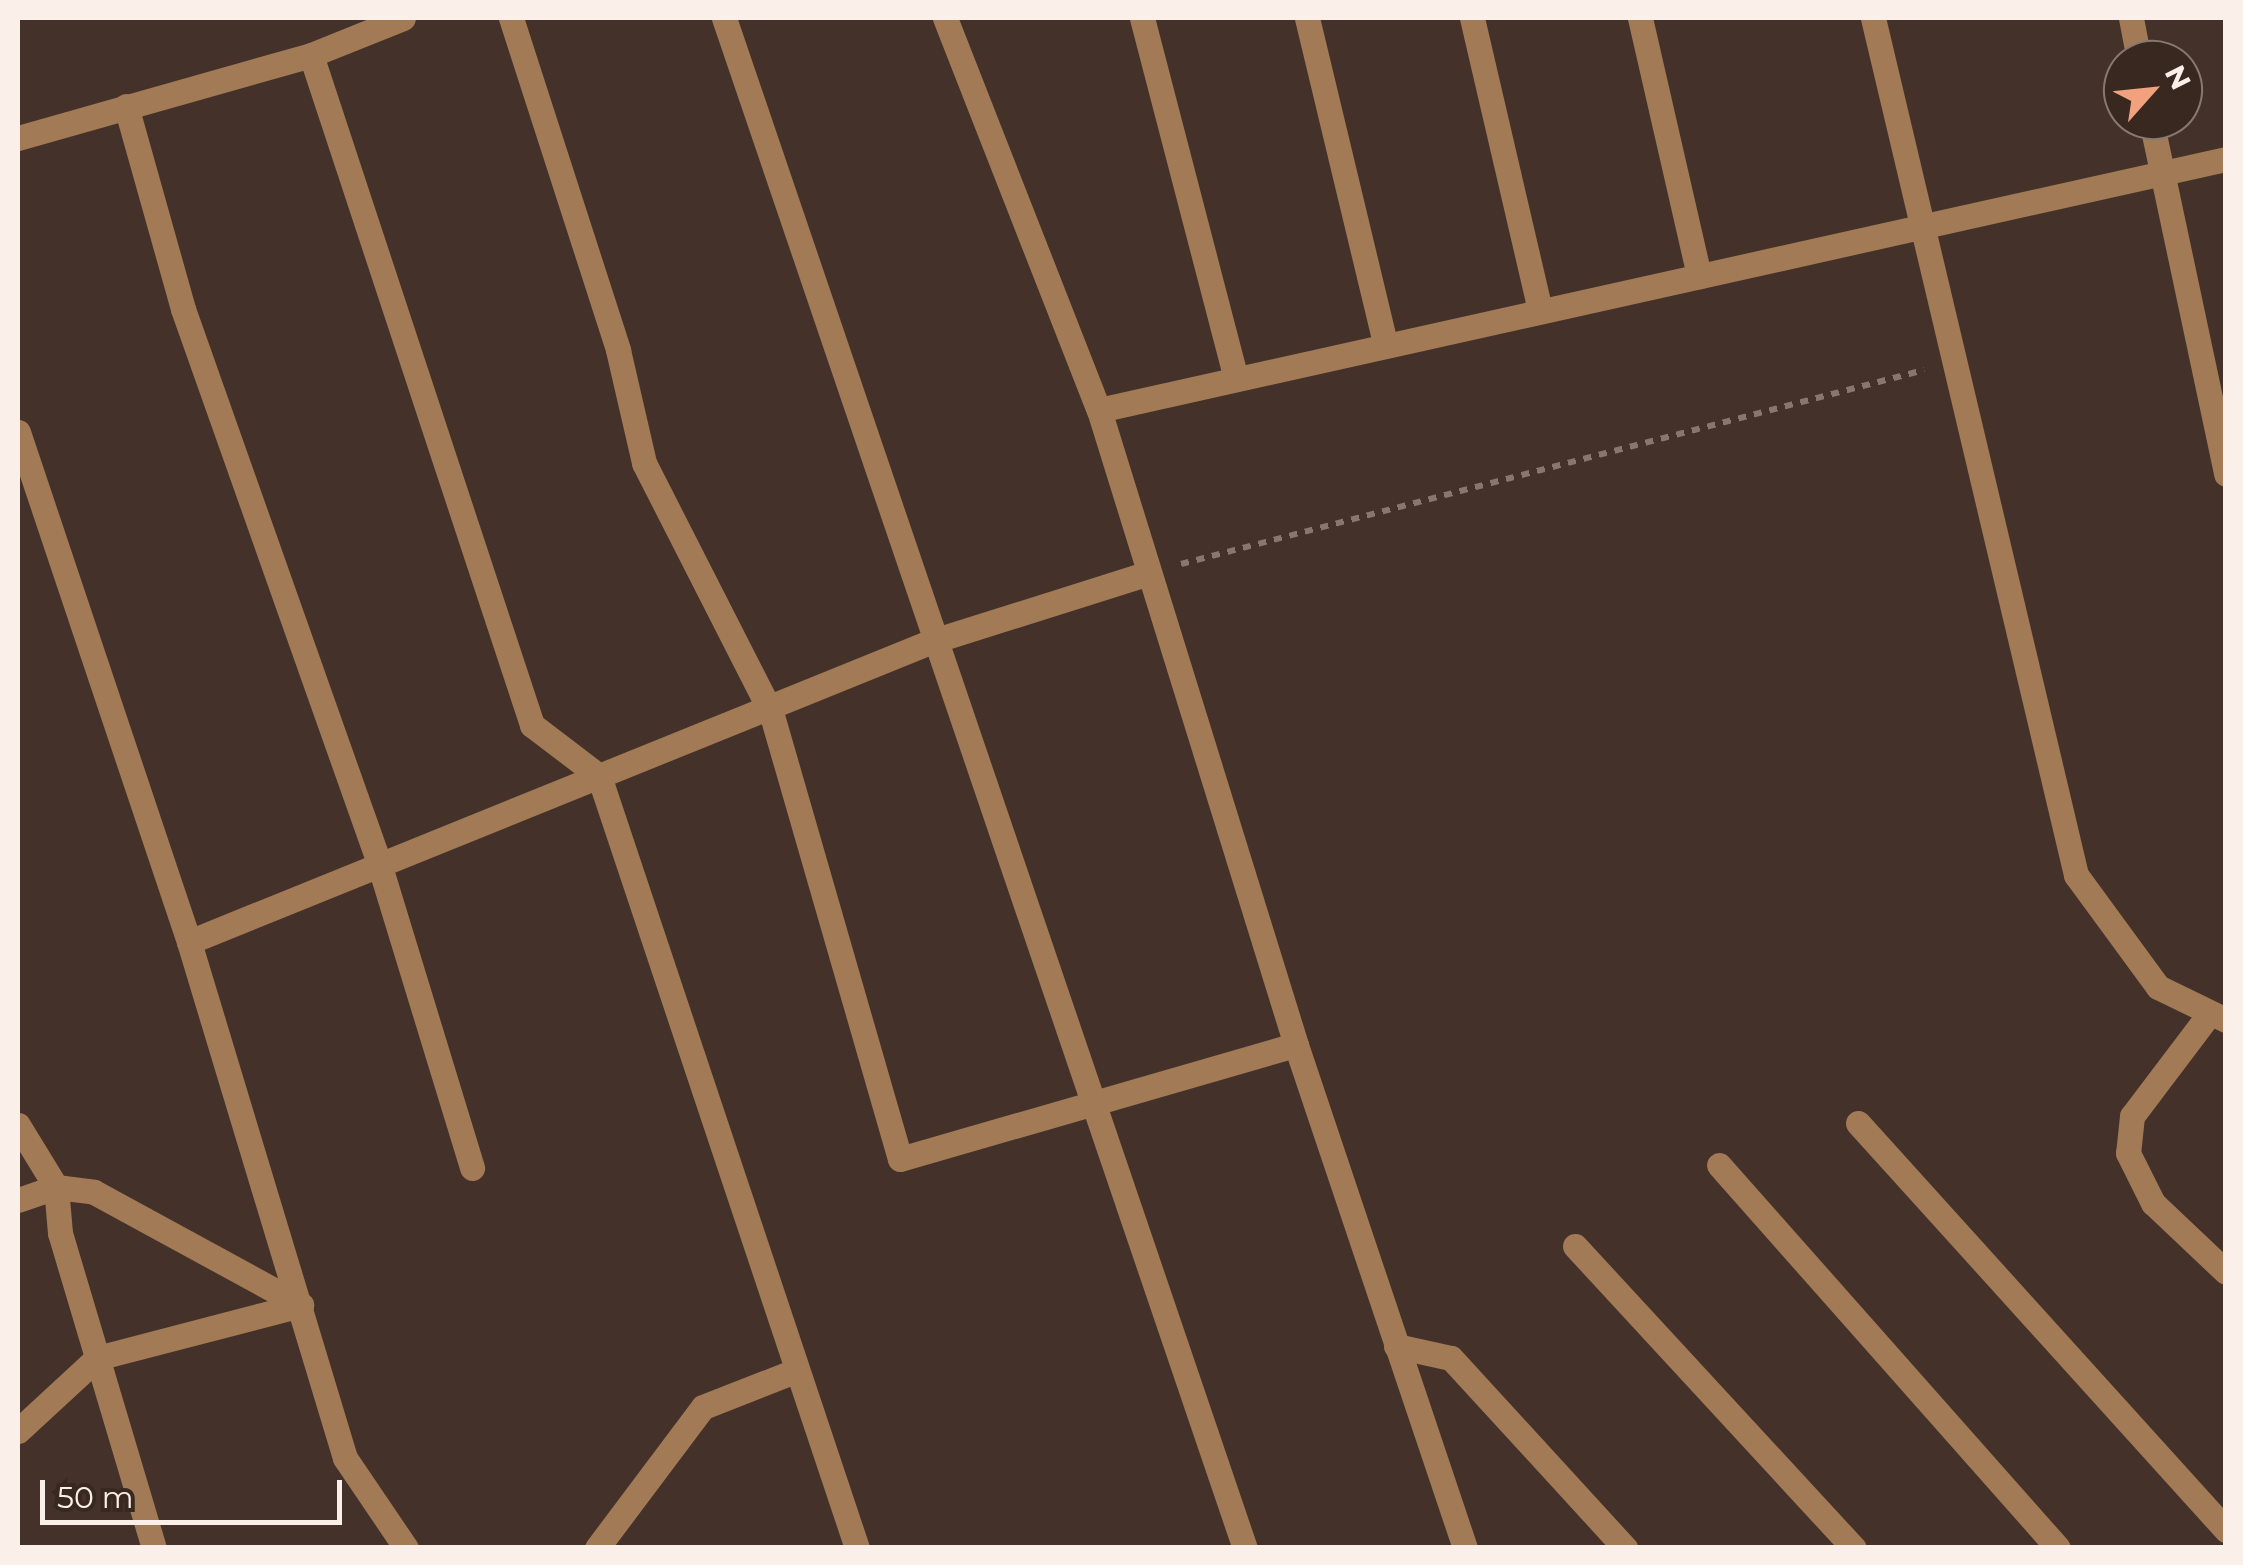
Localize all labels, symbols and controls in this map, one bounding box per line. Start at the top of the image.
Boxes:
north arrow [2103,40,2203,140]
text: N [2158,59,2198,95]
scale bar [45,1460,348,1522]
text: 50 m [57,1479,134,1516]

